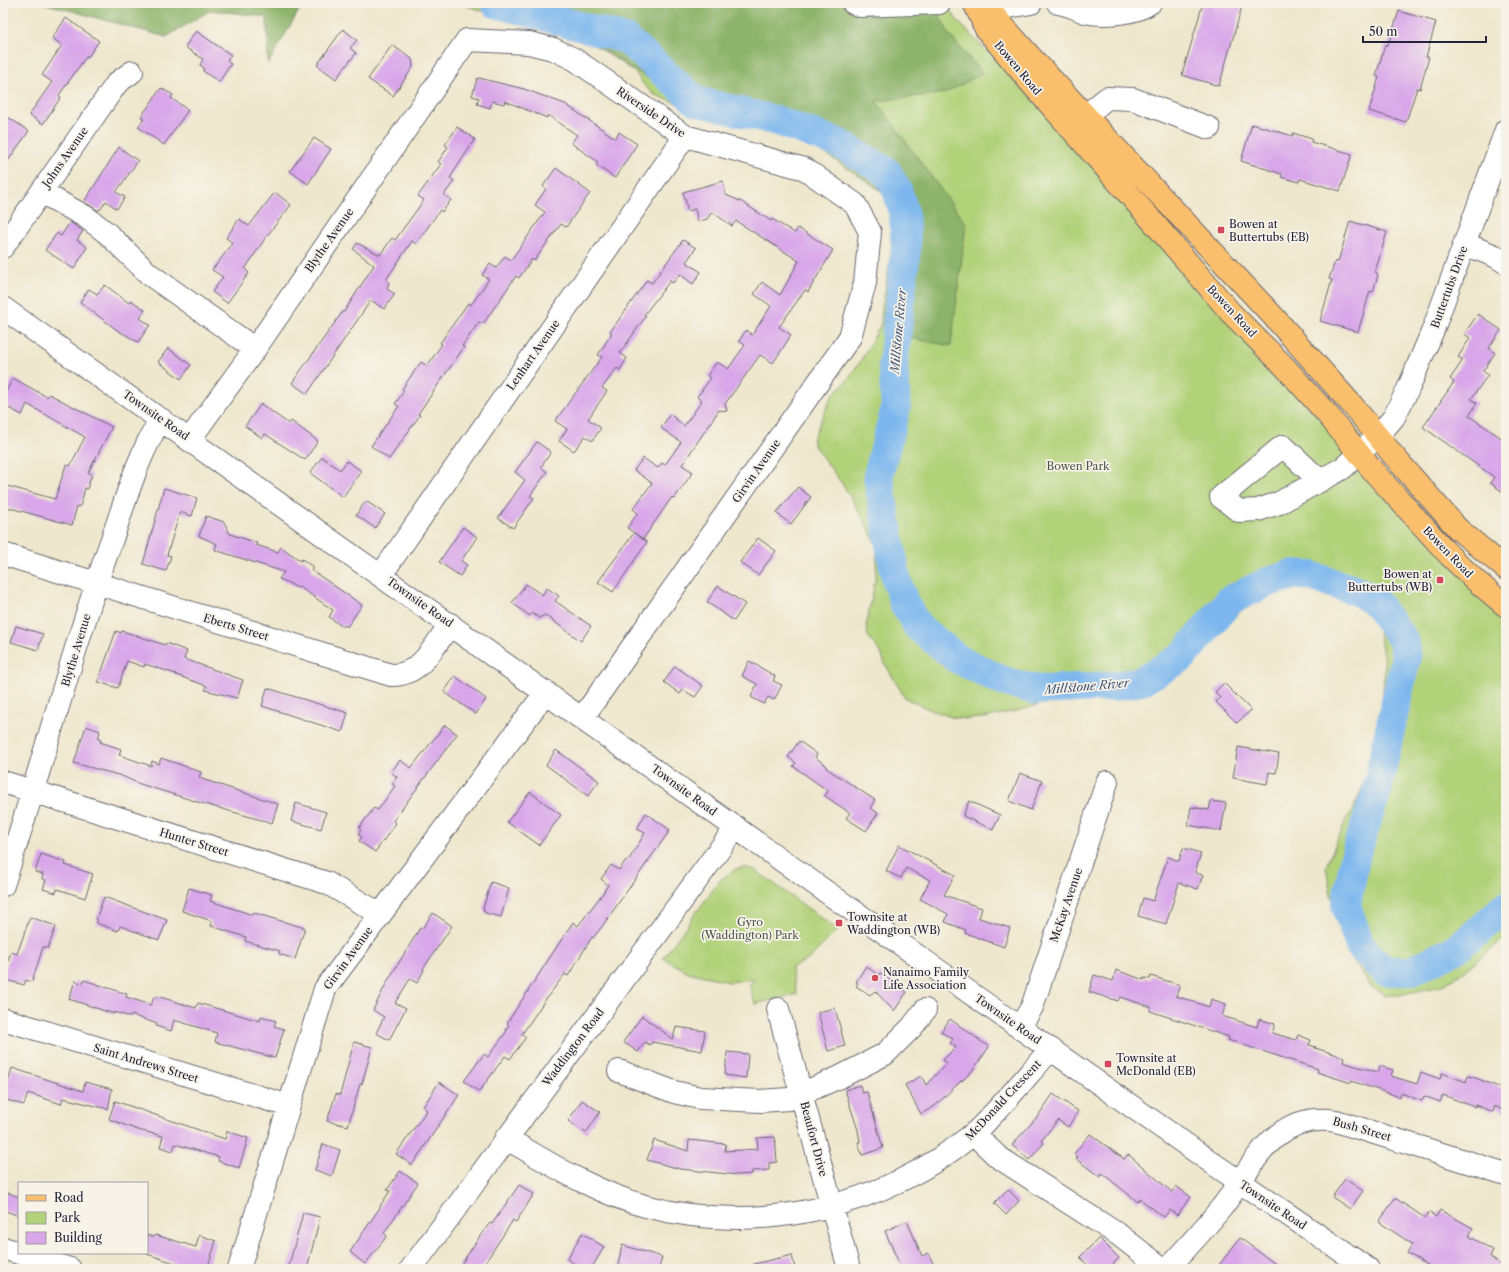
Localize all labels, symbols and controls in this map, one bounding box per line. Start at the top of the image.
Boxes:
scale bar [1363,18,1486,44]
text: 50 m [1369,24,1398,39]
street label: Bowen Road [991,38,1045,98]
street label: Riverside Drive [614,84,688,140]
street label: Johns Avenue [38,124,91,192]
street label: Blythe Avenue [302,205,356,275]
place label: Bowen at Buttertubs (EB) [1229,217,1309,244]
marker: Bowen at Buttertubs (EB) [1216,225,1226,235]
street label: Buttertubs Drive [1428,244,1470,330]
street label: Bowen Road [1204,282,1260,340]
water label: Millstone River [887,287,909,376]
street label: Lenhart Avenue [503,317,563,393]
street label: Townsite Road [120,387,192,443]
street label: Girvin Avenue [729,436,783,506]
park label: Bowen Park [1047,459,1110,473]
street label: Bowen Road [1420,523,1476,581]
place label: Bowen at Buttertubs (WB) [1348,567,1432,594]
street label: Townsite Road [384,574,456,630]
marker: Bowen at Buttertubs (WB) [1435,575,1445,585]
street label: Eberts Street [202,610,271,644]
street label: Blythe Avenue [58,612,94,688]
water label: Millstone River [1042,675,1131,697]
street label: Townsite Road [648,761,720,819]
street label: Hunter Street [158,825,230,859]
street label: McKay Avenue [1047,866,1085,944]
place label: Townsite at Waddington (WB) [846,910,940,937]
park label: Gyro (Waddington) Park [701,915,799,942]
marker: Townsite at Waddington (WB) [834,918,844,928]
street label: Girvin Avenue [320,924,376,992]
place label: Nanaimo Family Life Association [883,965,970,992]
marker: Nanaimo Family Life Association [870,973,880,983]
street label: Townsite Road [972,991,1044,1047]
street label: Waddington Road [539,1005,607,1090]
street label: Saint Andrews Street [92,1040,200,1086]
place label: Townsite at McDonald (EB) [1116,1051,1196,1078]
street label: McDonald Crescent [962,1057,1044,1143]
marker: Townsite at McDonald (EB) [1103,1059,1113,1069]
street label: Beaufort Drive [797,1100,831,1178]
street label: Bush Street [1331,1114,1393,1144]
street label: Townsite Road [1237,1177,1309,1233]
legend [18,1182,148,1254]
text: Road [54,1190,84,1205]
text: Park [54,1210,81,1225]
text: Building [54,1230,102,1245]

